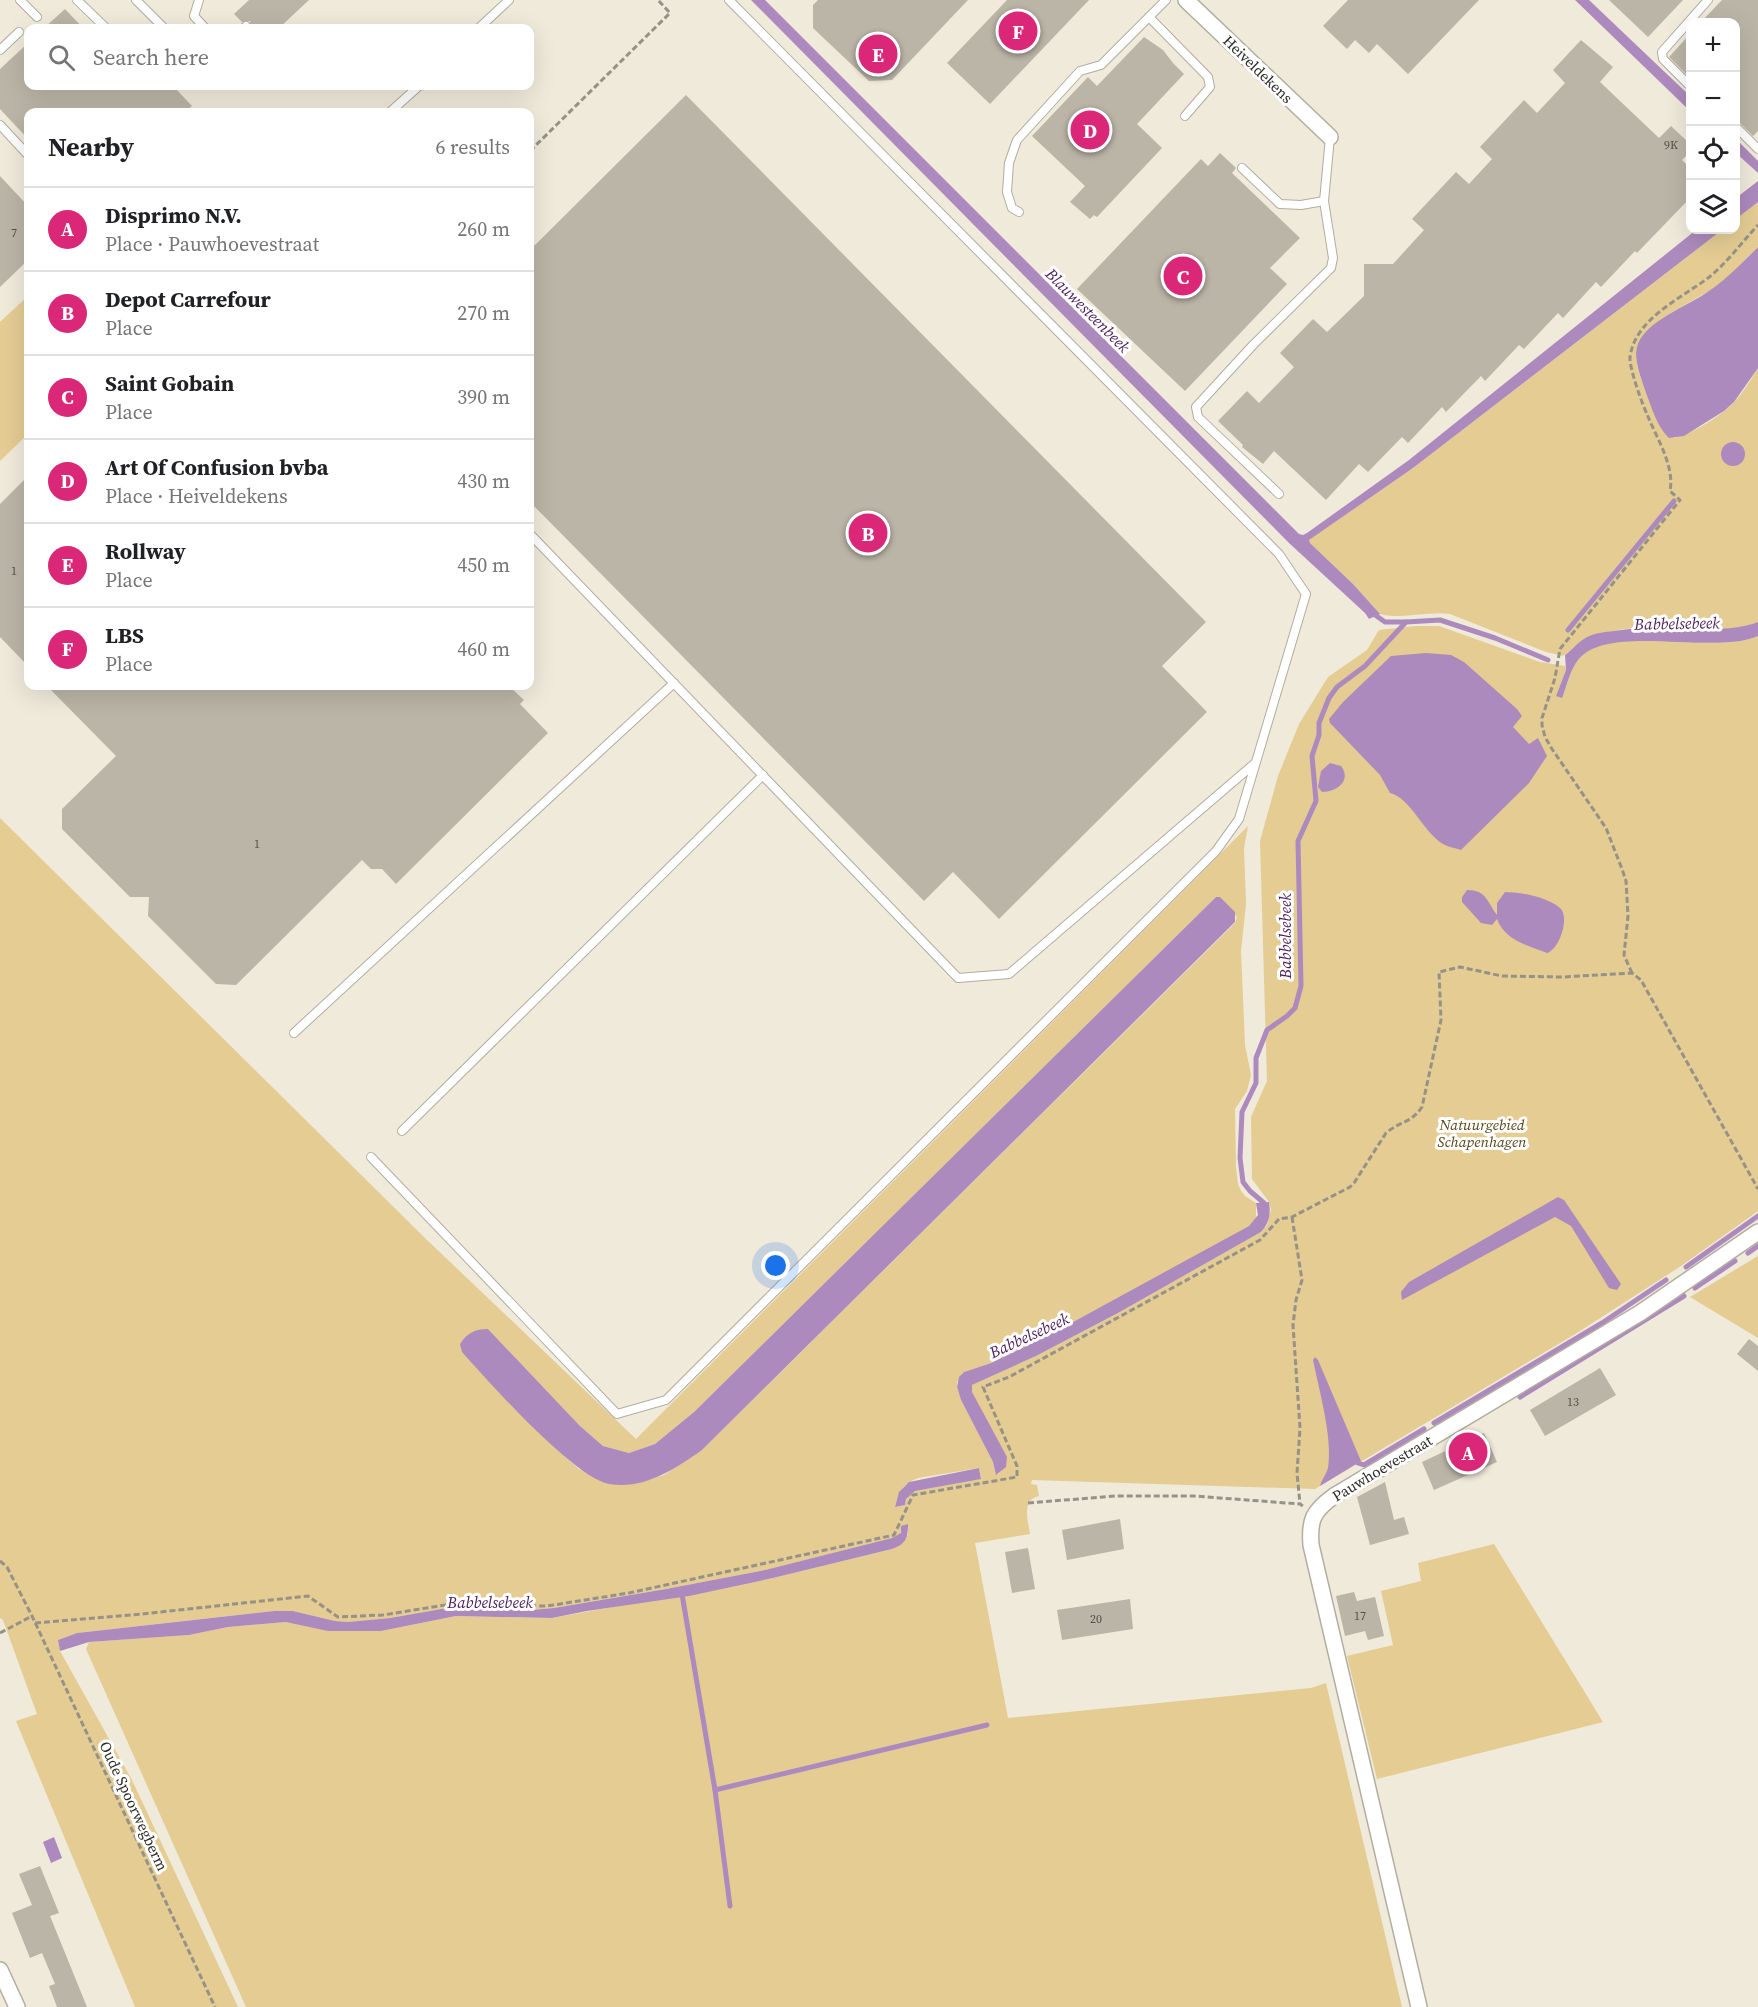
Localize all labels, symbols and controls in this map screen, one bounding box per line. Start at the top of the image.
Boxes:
pin: F [998,9,1038,54]
map controls [1686,18,1740,234]
button: + [1686,18,1740,72]
search box [24,24,534,90]
street label: Heiveldekens [1218,30,1298,108]
pin: E [858,32,898,76]
icon: search [45,41,78,74]
text: Search here [93,42,209,72]
button: − [1686,72,1740,126]
pin: D [1070,108,1110,152]
button: locate [1686,126,1740,180]
text: Nearby [48,129,134,165]
text: 6 results [435,133,510,161]
house number: 9K [1664,137,1678,153]
button: layers [1686,180,1740,234]
text: Disprimo N.V. [105,200,242,230]
text: A [61,215,74,243]
text: 260 m [457,215,510,243]
house number: 7 [11,225,17,241]
text: Place · Pauwhoevestraat [105,230,319,258]
pin: C [1164,254,1202,298]
water label: Blauwesteenbeek [1040,262,1135,357]
text: Depot Carrefour [105,284,271,314]
text: B [61,299,74,327]
text: 270 m [457,299,510,327]
text: Place [105,314,153,342]
text: Saint Gobain [105,368,234,398]
text: C [61,383,74,411]
text: 390 m [457,383,510,411]
text: Place [105,398,153,426]
text: Art Of Confusion bvba [105,452,329,482]
text: D [60,467,75,495]
text: 430 m [457,467,510,495]
text: Place · Heiveldekens [105,482,288,510]
pin: B [848,510,888,556]
text: Rollway [105,536,186,566]
text: E [62,551,73,579]
text: 450 m [457,551,510,579]
house number: 1 [11,563,17,579]
text: Place [105,566,153,594]
water label: Babbelsebeek [1633,611,1720,635]
text: LBS [105,620,144,650]
text: F [62,635,73,663]
text: 460 m [457,635,510,663]
text: Place [105,650,153,678]
house number: 1 [254,836,260,852]
water label: Babbelsebeek [1274,893,1296,980]
park label: Natuurgebied Schapenhagen [1438,1114,1527,1152]
your location [761,1251,790,1280]
water label: Babbelsebeek [985,1307,1073,1363]
house number: 13 [1567,1394,1579,1410]
street label: Pauwhoevestraat [1328,1430,1436,1506]
pin: A [1448,1430,1488,1474]
water label: Babbelsebeek [446,1591,533,1613]
house number: 17 [1354,1608,1366,1624]
house number: 20 [1090,1611,1102,1627]
street label: Oude Spoorwegberm [95,1738,173,1875]

